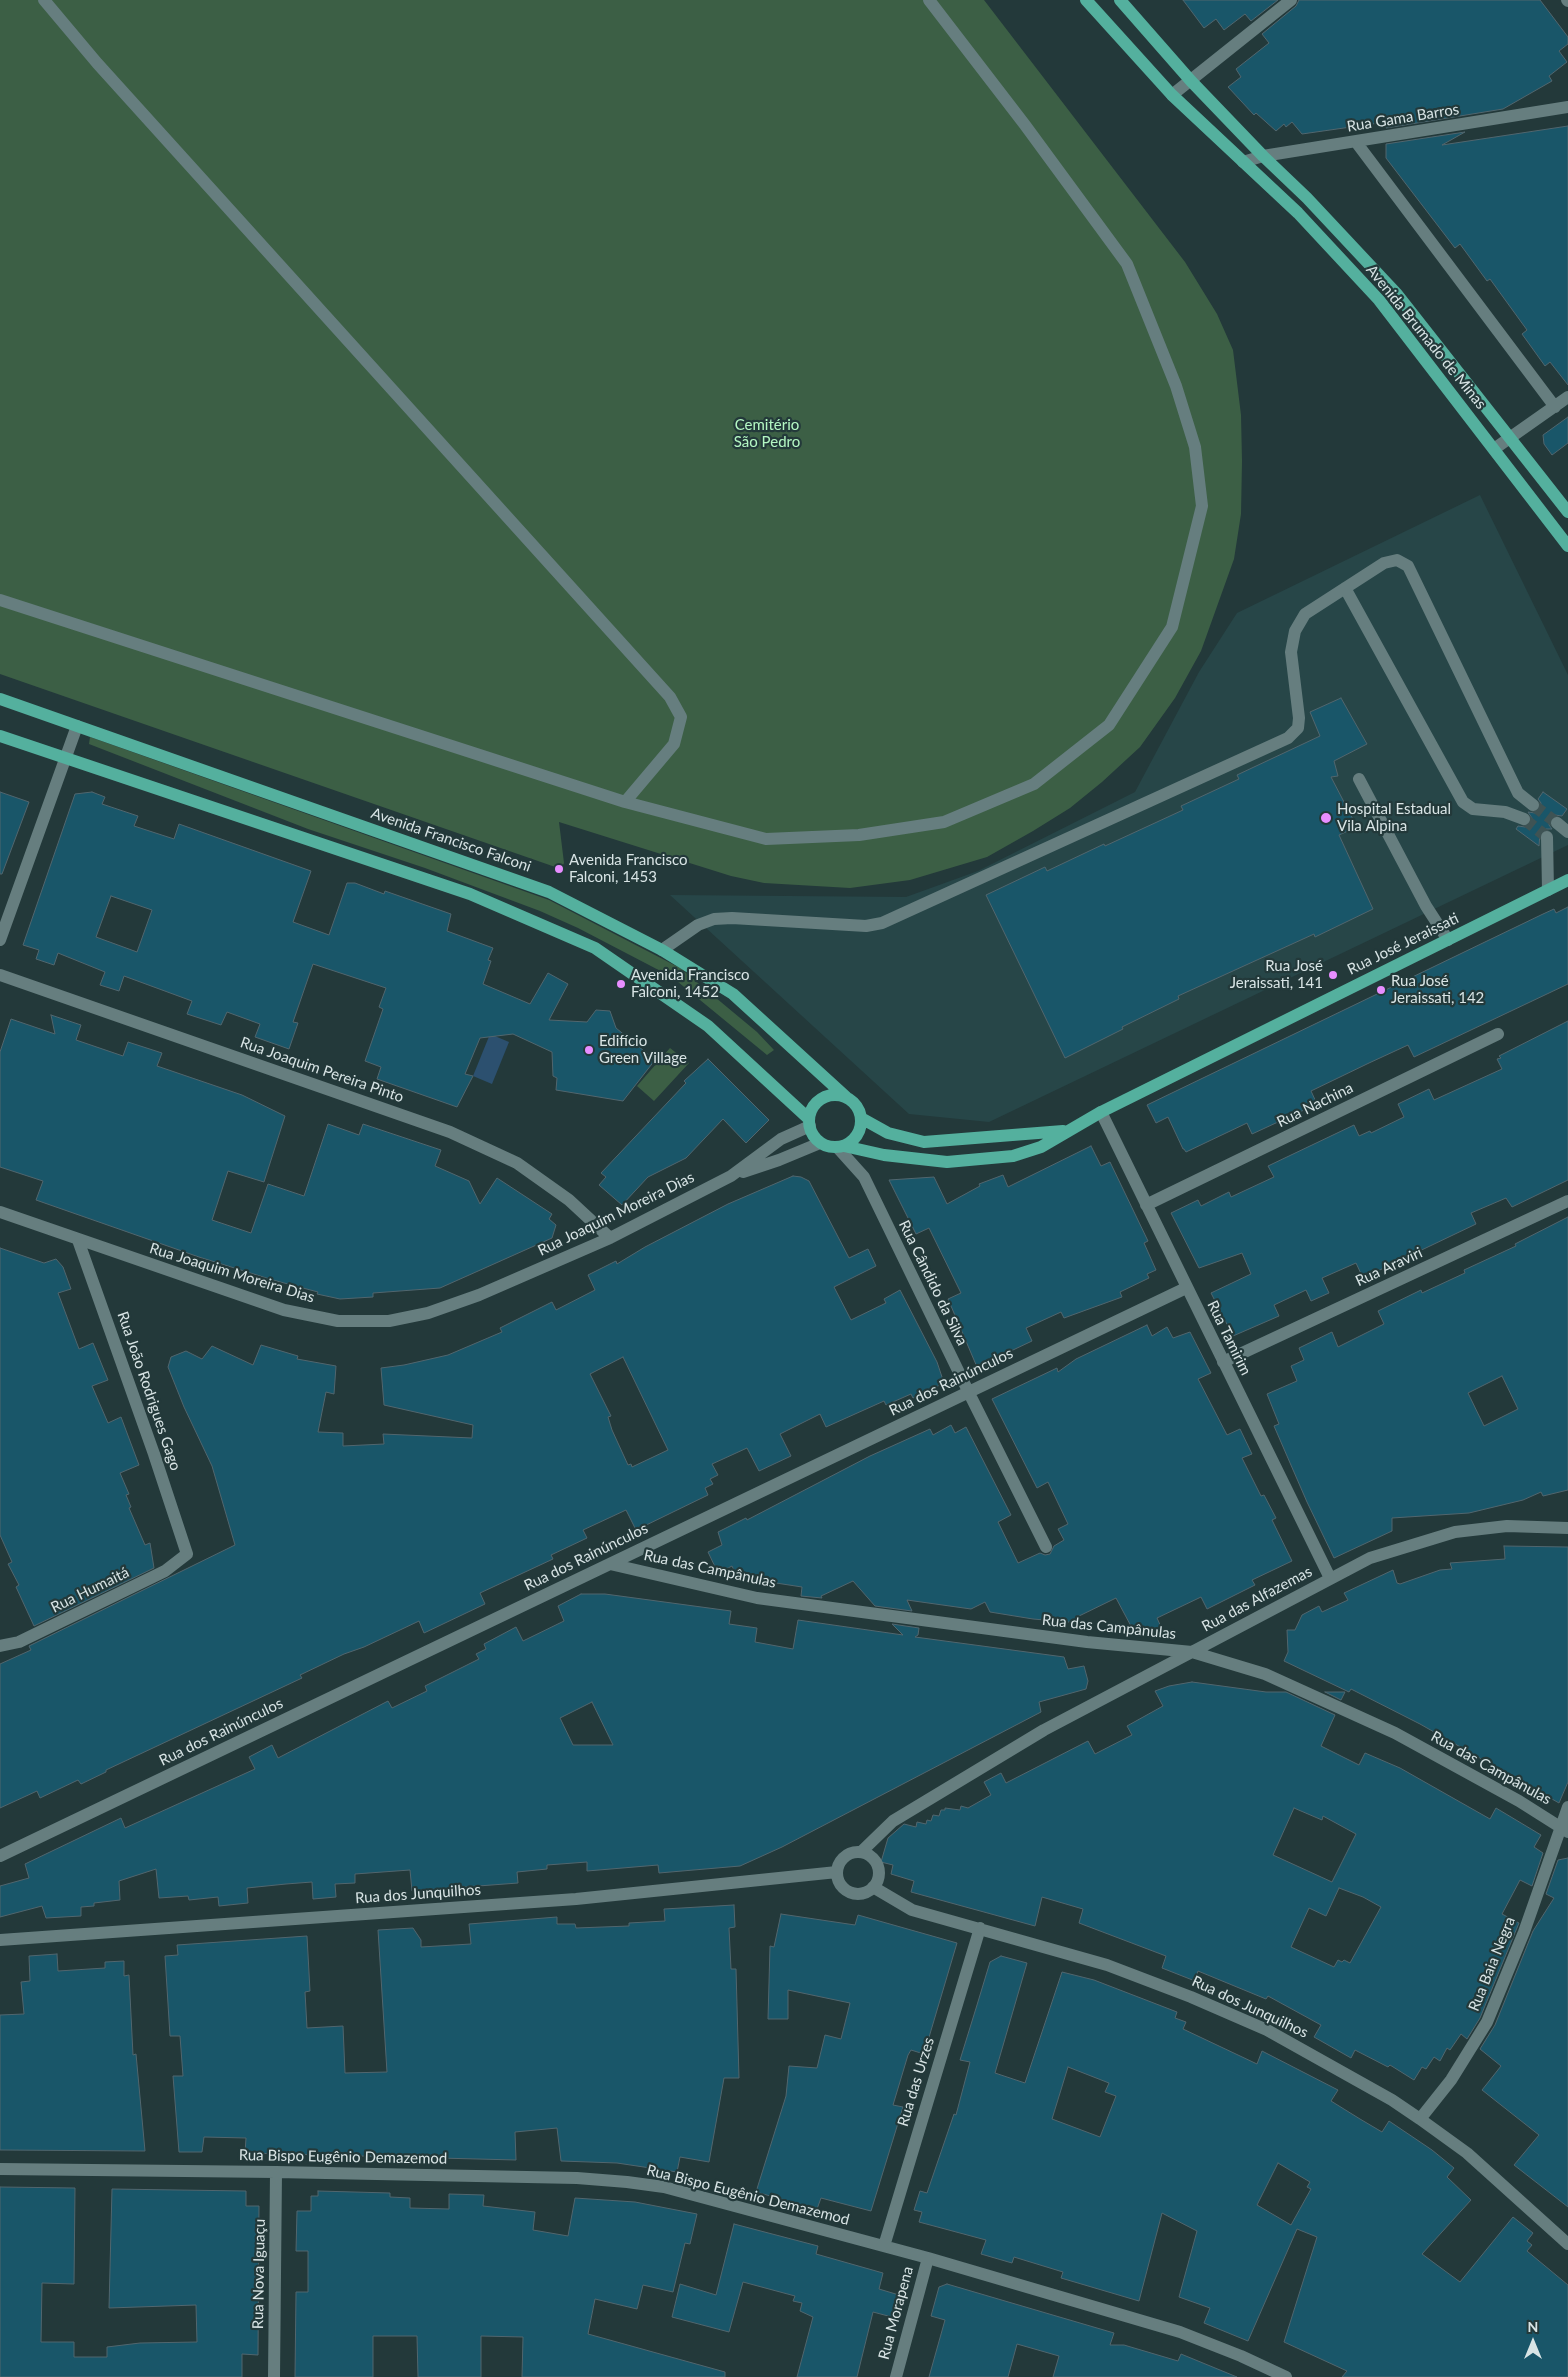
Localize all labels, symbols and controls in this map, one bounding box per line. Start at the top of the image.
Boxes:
street label: Rua Gama Barros [1346,100,1460,136]
street label: Avenida Brumado de Minas [1362,261,1490,413]
park label: Cemitério São Pedro [734,416,800,451]
place label: Hospital Estadual Vila Alpina [1337,800,1451,835]
street label: Avenida Francisco Falconi [369,804,533,876]
marker: Hospital Estadual Vila Alpina [1319,811,1333,825]
place label: Avenida Francisco Falconi, 1453 [569,851,687,886]
marker: Avenida Francisco Falconi, 1453 [553,863,565,875]
street label: Rua José Jeraissati [1344,909,1462,979]
place label: Rua José Jeraissati, 141 [1230,957,1323,992]
place label: Avenida Francisco Falconi, 1452 [631,966,749,1001]
marker: Rua José Jeraissati, 141 [1327,969,1339,981]
place label: Rua José Jeraissati, 142 [1391,972,1484,1007]
marker: Avenida Francisco Falconi, 1452 [615,978,627,990]
marker: Rua José Jeraissati, 142 [1375,984,1387,996]
place label: Edifício Green Village [599,1032,687,1067]
street label: Rua Joaquim Pereira Pinto [238,1034,406,1106]
marker: Edifício Green Village [583,1044,595,1056]
street label: Rua Nachina [1274,1079,1356,1131]
street label: Rua Joaquim Moreira Dias [535,1168,697,1260]
street label: Rua Cândido da Silva [895,1217,971,1349]
street label: Rua Joaquim Moreira Dias [147,1239,317,1307]
street label: Rua Araviri [1353,1244,1425,1290]
street label: Rua Tamirim [1203,1298,1255,1378]
street label: Rua João Rodrigues Gago [113,1309,185,1473]
street label: Rua dos Rainúnculos [886,1344,1016,1420]
street label: Rua dos Rainúnculos [521,1519,651,1595]
street label: Rua das Campânulas [642,1546,778,1592]
street label: Rua das Alfazemas [1199,1562,1315,1636]
street label: Rua Humaitá [48,1563,132,1617]
street label: Rua das Campânulas [1041,1611,1177,1643]
street label: Rua dos Rainúnculos [156,1694,286,1770]
street label: Rua das Campânulas [1428,1727,1554,1809]
street label: Rua dos Junquilhos [354,1881,482,1907]
street label: Rua Baia Negra [1465,1914,1519,2014]
street label: Rua dos Junquilhos [1189,1972,1311,2042]
street label: Rua das Urzes [894,2035,938,2129]
street label: Rua Bispo Eugênio Demazemod [239,2146,447,2168]
street label: Rua Bispo Eugênio Demazemod [645,2161,851,2229]
street label: Rua Nova Iguaçu [249,2219,269,2329]
street label: Rua Morapena [875,2264,917,2362]
north arrow [1508,2317,1558,2367]
text: N [1528,2318,1538,2335]

